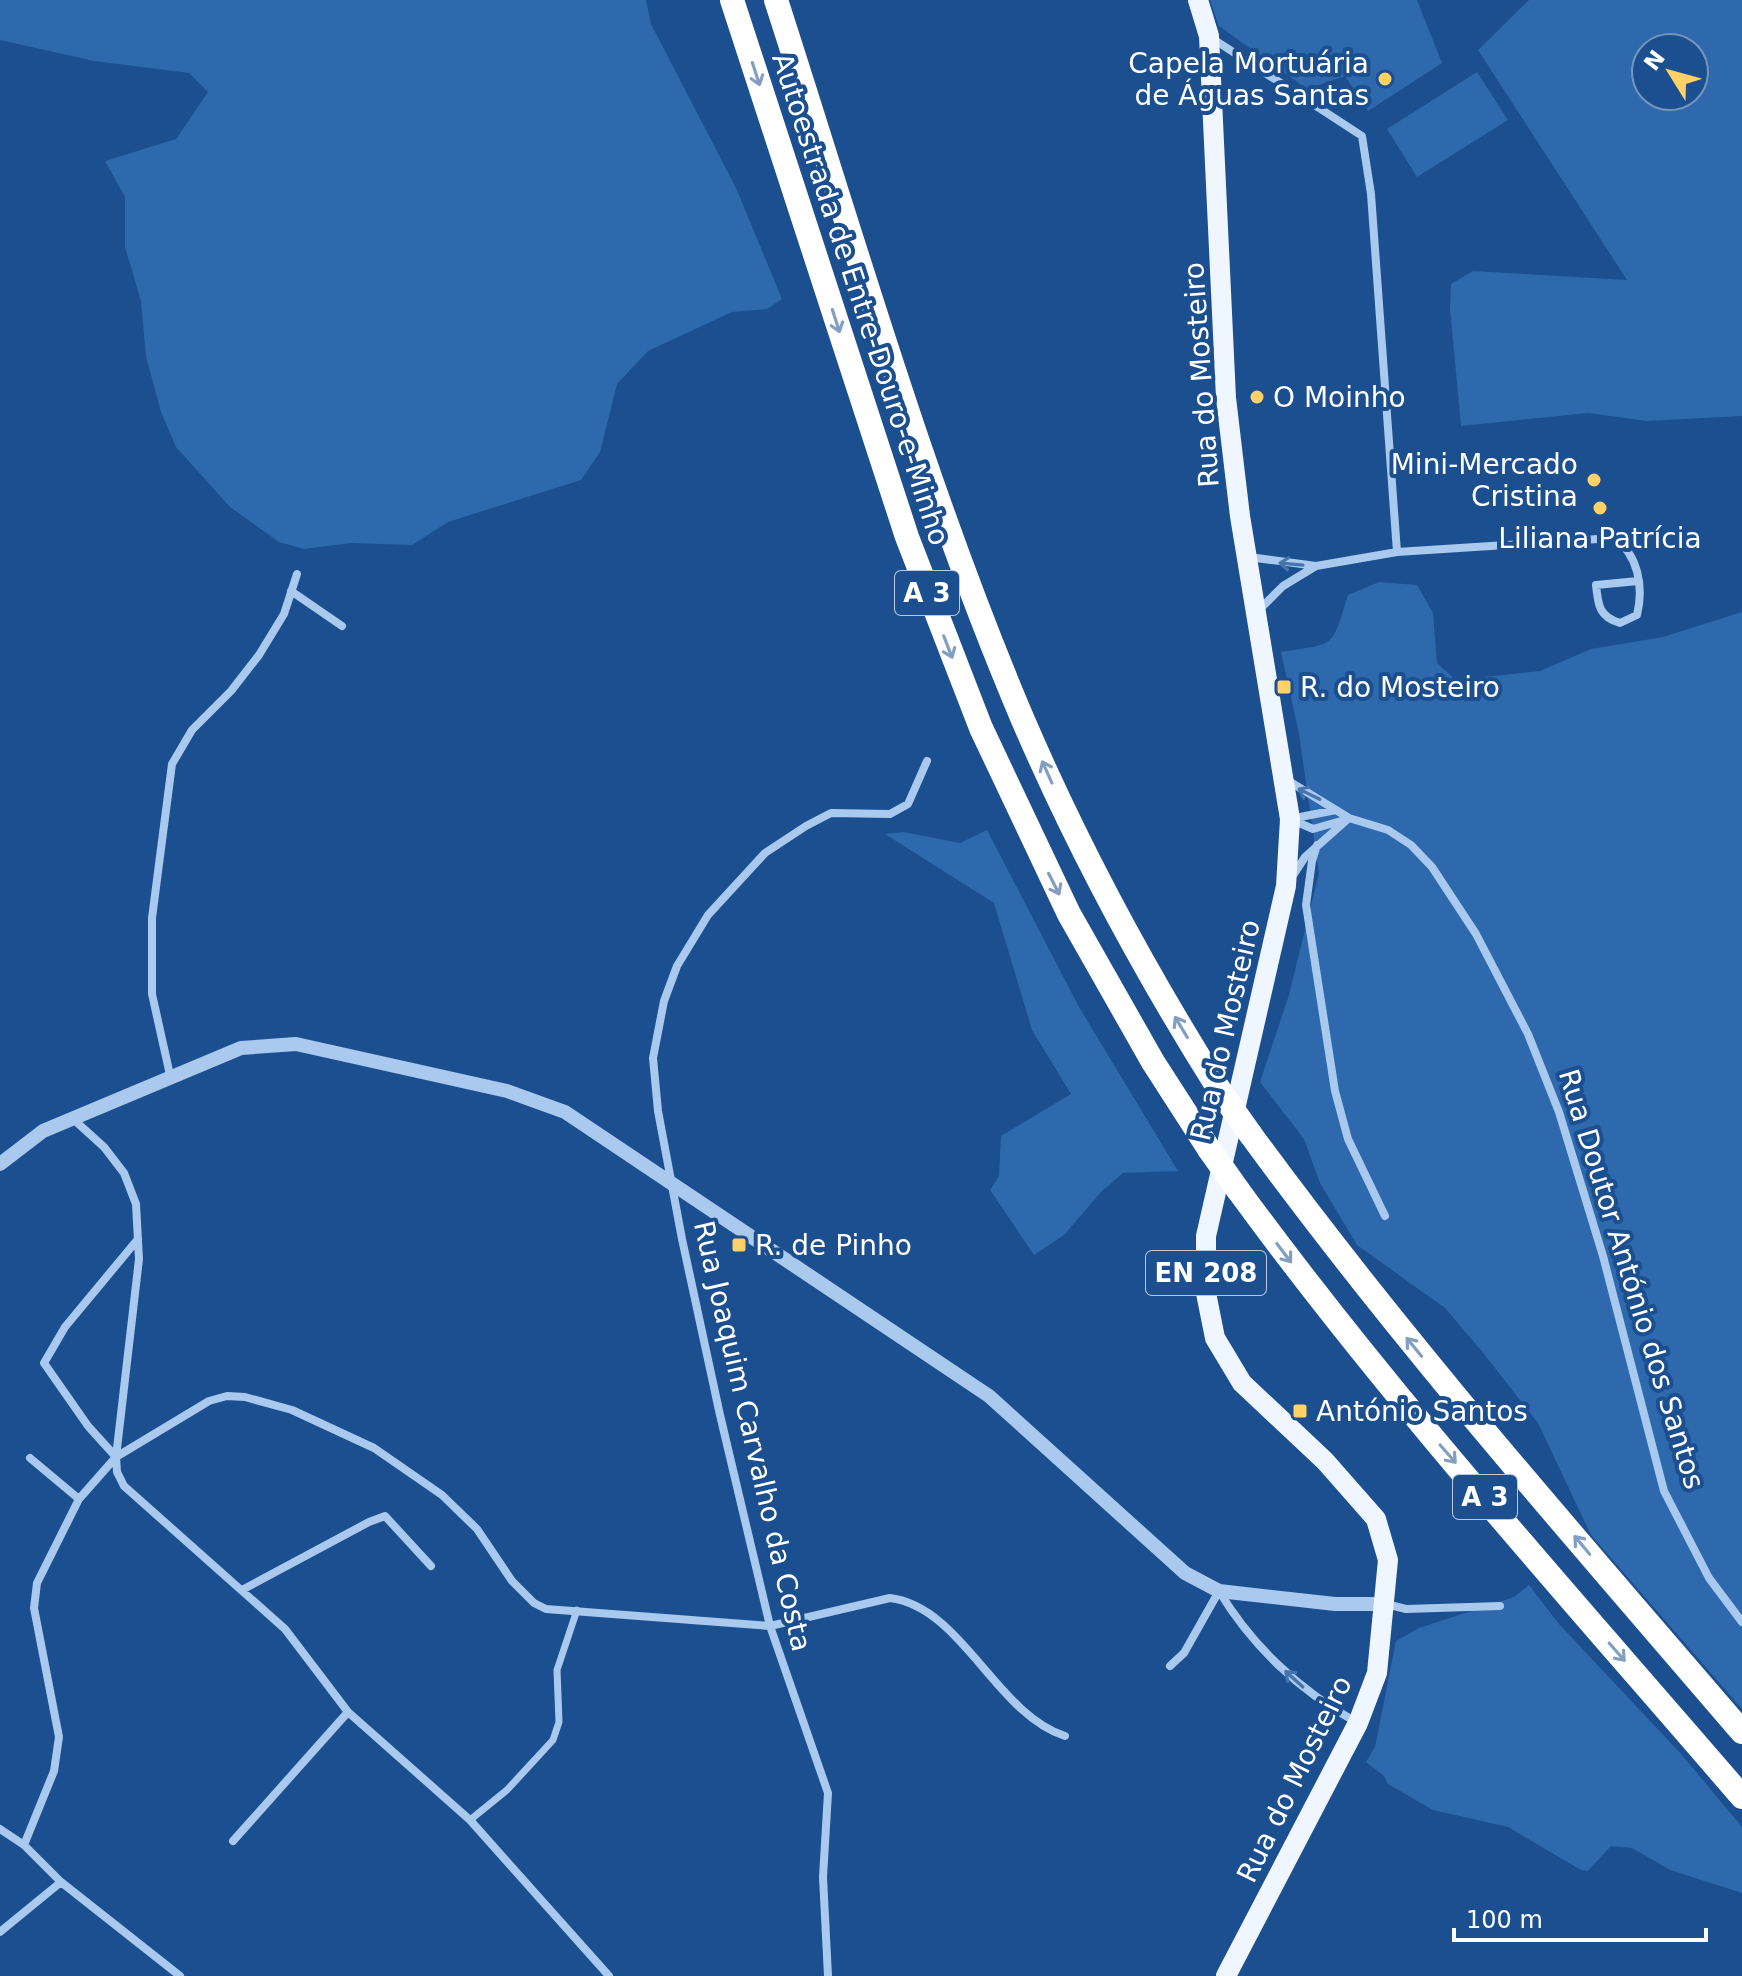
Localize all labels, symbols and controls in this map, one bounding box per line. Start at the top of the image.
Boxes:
north arrow [1630,32,1710,112]
text: N [1639,45,1670,75]
place label: Capela Mortuária de Águas Santas [1128,47,1369,112]
street label: Autoestrada de Entre-Douro-e-Minho [765,49,956,550]
one-way arrow [750,61,764,86]
marker: Capela Mortuária de Águas Santas [1376,70,1394,88]
street label: Rua do Mosteiro [1177,261,1226,489]
one-way arrow [830,309,845,334]
place label: O Moinho [1273,381,1406,414]
marker: O Moinho [1248,388,1266,406]
place label: Mini-Mercado Cristina [1391,448,1578,513]
marker: Mini-Mercado Cristina [1585,471,1603,489]
marker: Liliana Patrícia [1591,499,1609,517]
place label: Liliana Patrícia [1498,522,1702,555]
one-way arrow [1278,556,1305,571]
road number: A 3 [895,571,959,615]
one-way arrow [942,634,956,659]
place label: R. do Mosteiro [1300,671,1500,704]
marker: R. do Mosteiro [1275,678,1293,696]
one-way arrow [1039,761,1054,785]
one-way arrow [1298,786,1322,801]
one-way arrow [1047,872,1062,895]
street label: Rua do Mosteiro [1184,916,1267,1144]
one-way arrow [1172,1016,1188,1039]
street label: Rua Doutor António dos Santos [1552,1065,1711,1493]
street label: Rua Joaquim Carvalho da Costa [687,1218,818,1655]
place label: R. de Pinho [755,1229,912,1262]
marker: R. de Pinho [730,1236,748,1254]
one-way arrow [1275,1241,1292,1263]
road number: EN 208 [1146,1251,1266,1295]
one-way arrow [1405,1336,1423,1357]
place label: António Santos [1316,1395,1528,1428]
marker: António Santos [1291,1402,1309,1420]
one-way arrow [1439,1444,1457,1464]
road number: A 3 [1453,1475,1517,1519]
one-way arrow [1573,1535,1591,1555]
one-way arrow [1608,1641,1626,1661]
one-way arrow [1285,1670,1305,1688]
street label: Rua do Mosteiro [1230,1671,1359,1888]
scale bar [1454,1892,1706,1942]
text: 100 m [1466,1906,1543,1934]

